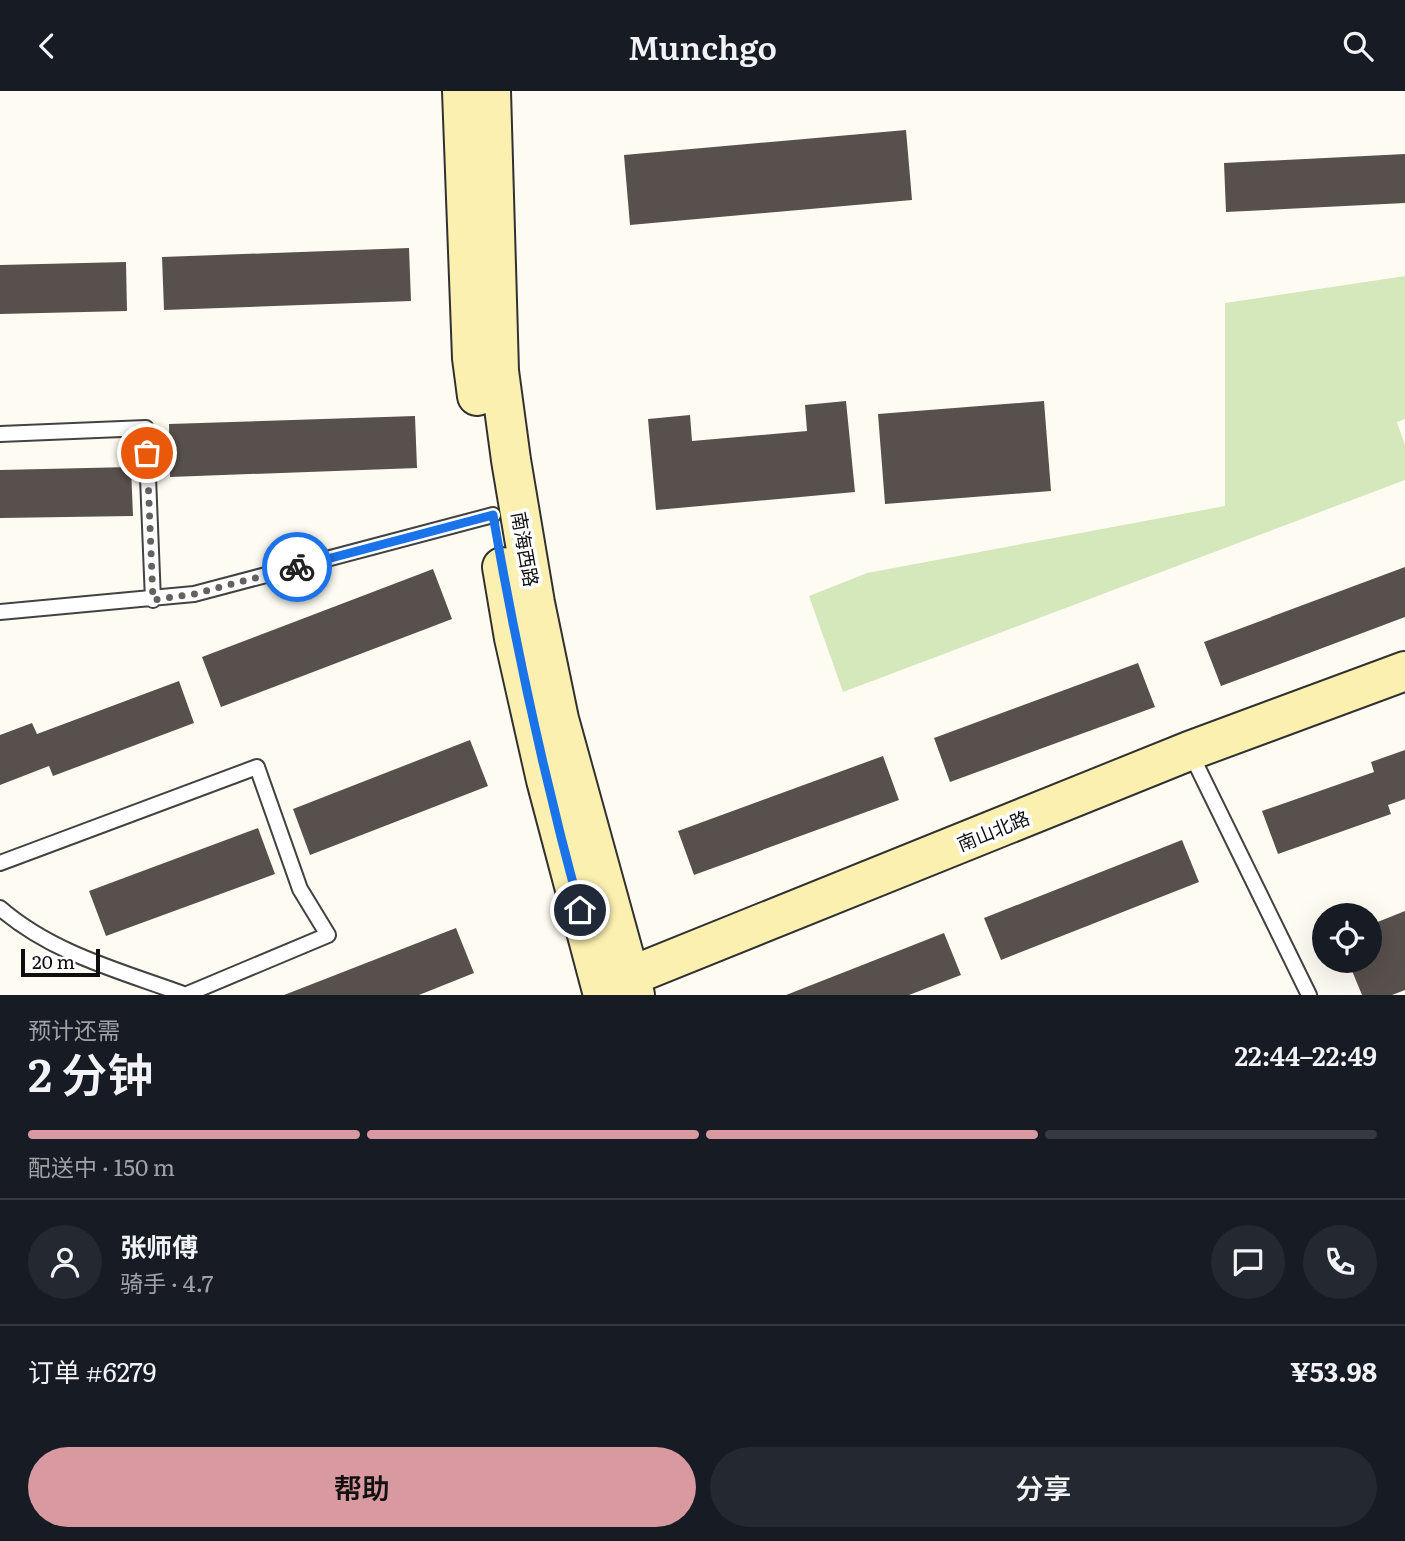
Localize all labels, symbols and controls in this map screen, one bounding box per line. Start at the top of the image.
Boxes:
text: Munchgo [628,22,777,70]
icon: back [28,27,66,65]
icon: search [1339,27,1377,65]
pin [117,423,177,483]
icon: bag [128,434,166,472]
street label: 南海西路 [506,509,546,589]
courier [262,532,332,602]
icon: bike [278,548,316,586]
street label: 南山北路 [953,803,1033,857]
pin [550,880,610,940]
icon: home [561,891,599,929]
map controls [1312,903,1382,973]
button: locate [1312,903,1382,973]
scale bar [21,946,100,978]
text: 20 m [32,947,75,975]
text: 预计还需 [28,1012,120,1046]
text: 22:44–22:49 [1234,1035,1377,1074]
text: 2 分钟 [28,1038,153,1106]
text: 配送中 · 150 m [28,1149,175,1183]
button: person [28,1225,102,1299]
button: chat [1211,1225,1285,1299]
button: phone [1303,1225,1377,1299]
text: 张师傅 [120,1226,198,1265]
text: 骑手 · 4.7 [120,1265,213,1299]
text: 订单 #6279 [28,1351,156,1390]
text: ¥53.98 [1290,1351,1377,1390]
button: 帮助 [28,1447,696,1527]
button: 分享 [710,1447,1377,1527]

